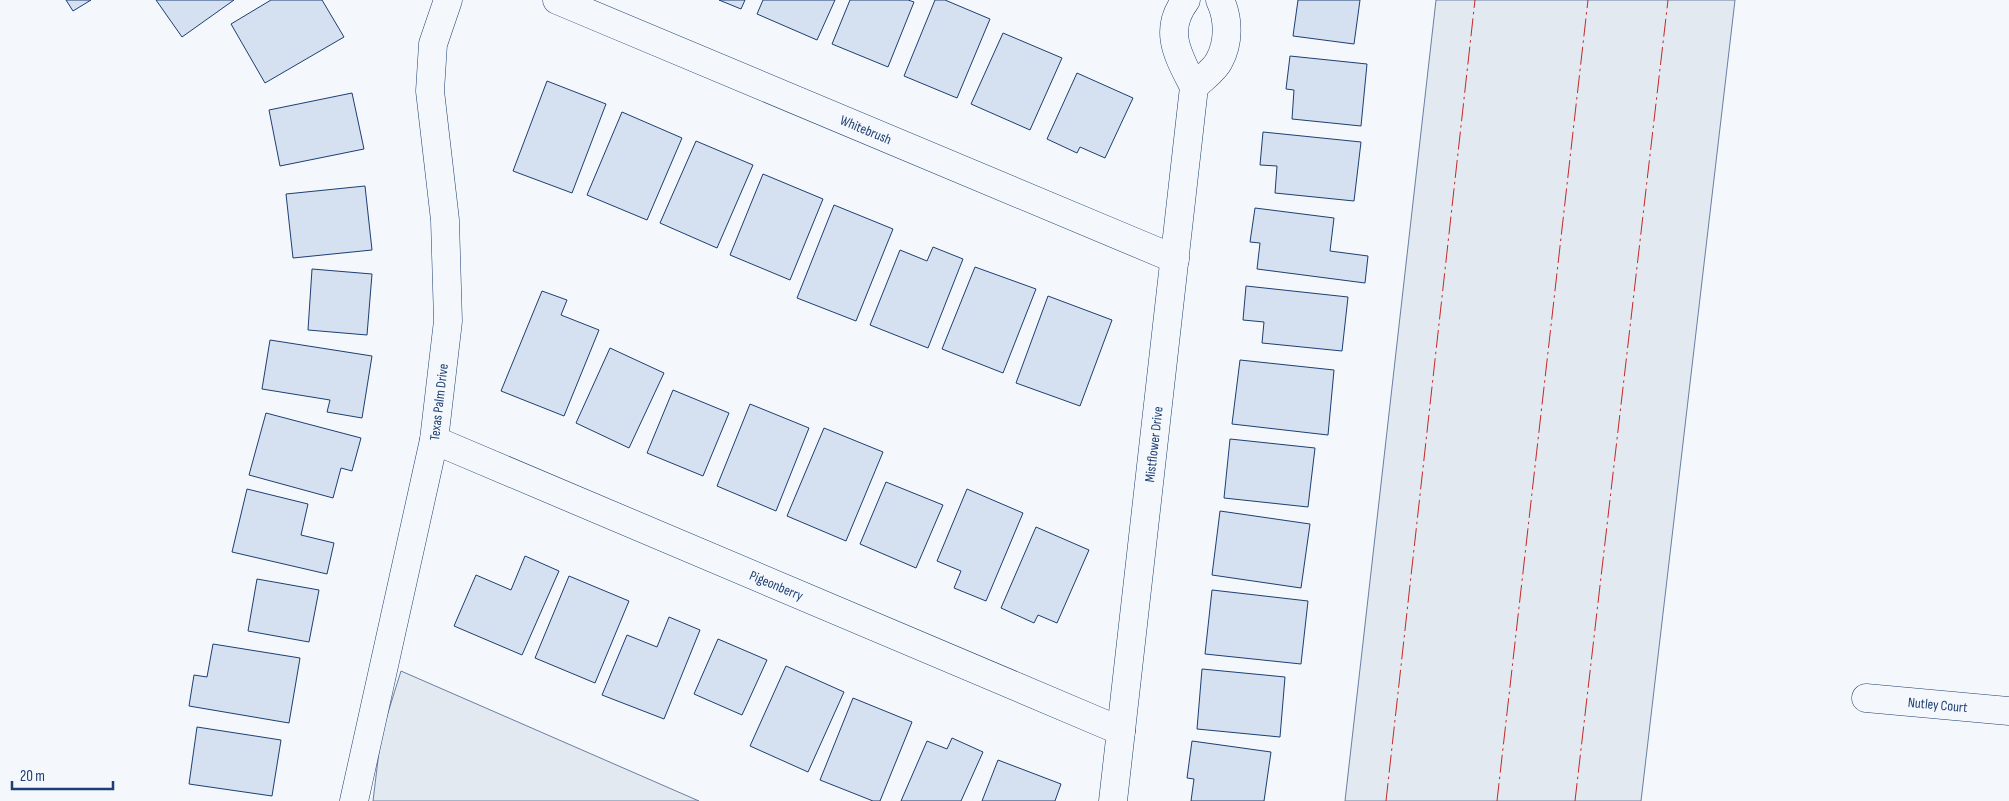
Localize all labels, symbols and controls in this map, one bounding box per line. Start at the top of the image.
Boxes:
street label: Whitebrush [837,112,894,148]
street label: Texas Palm Drive [426,363,452,442]
street label: Mistflower Drive [1141,405,1167,483]
street label: Pigeonberry [747,567,806,605]
street label: Nutley Court [1907,694,1968,716]
scale bar [12,758,114,790]
text: 20 m [20,767,45,786]

